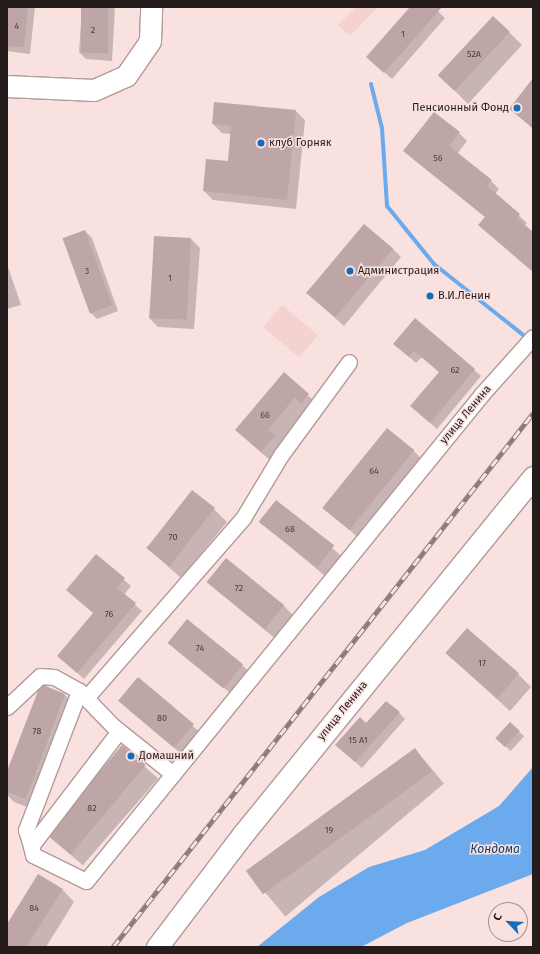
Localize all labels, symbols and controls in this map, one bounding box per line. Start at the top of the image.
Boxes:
house number: 4 [15,21,19,31]
house number: 2 [91,25,95,35]
house number: 1 [401,29,405,39]
house number: 52А [467,49,481,59]
place label: Пенсионный Фонд [412,101,509,115]
marker: Пенсионный Фонд [512,103,522,113]
place label: клуб Горняк [269,136,331,150]
marker: клуб Горняк [256,138,266,148]
house number: 56 [433,153,443,163]
place label: Администрация [358,264,439,278]
house number: 3 [85,266,89,276]
marker: Администрация [345,266,355,276]
house number: 1 [168,273,172,283]
place label: В.И.Ленин [438,289,490,303]
marker: В.И.Ленин [425,291,435,301]
house number: 62 [450,365,460,375]
street label: улица Ленина [438,383,494,447]
house number: 66 [260,410,270,420]
house number: 64 [369,466,379,476]
house number: 68 [285,524,295,534]
house number: 70 [169,532,177,542]
house number: 72 [235,583,243,593]
house number: 76 [105,609,113,619]
house number: 74 [196,643,204,653]
house number: 17 [478,658,486,668]
street label: улица Ленина [315,679,371,743]
house number: 80 [157,713,167,723]
house number: 78 [33,726,41,736]
house number: 15 А1 [348,735,368,745]
place label: Домашний [139,749,194,763]
marker: Домашний [126,751,136,761]
house number: 82 [87,803,97,813]
house number: 19 [325,825,333,835]
water label: Кондома [470,843,520,857]
north arrow [488,902,528,942]
house number: 84 [29,903,39,913]
text: С [490,912,505,923]

